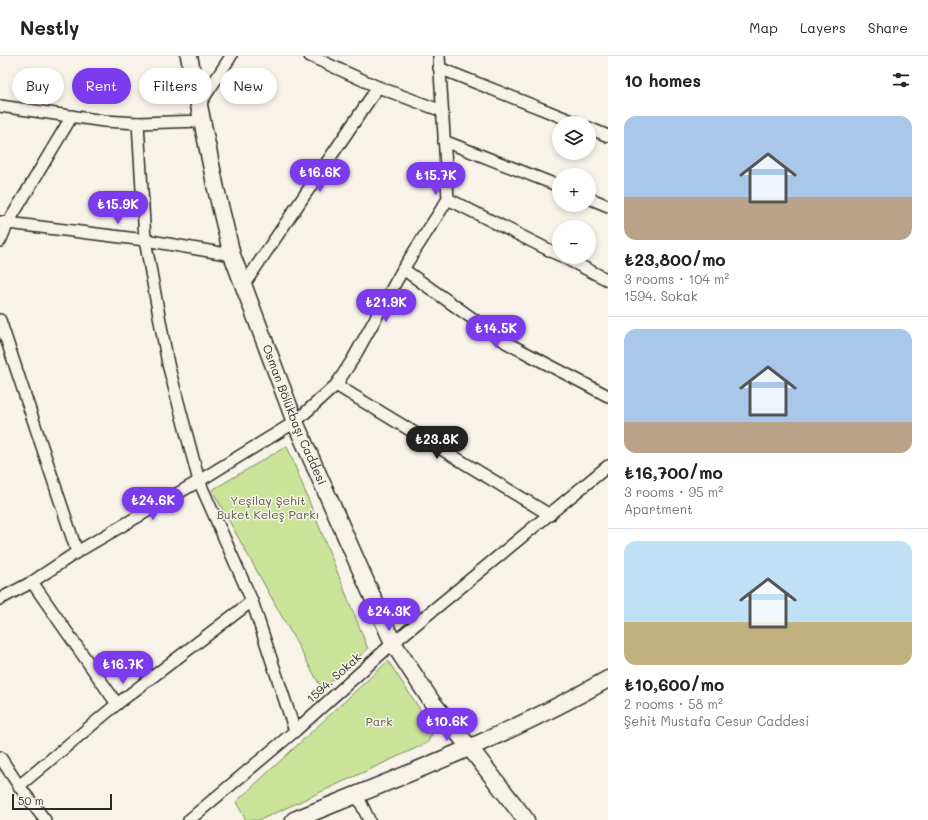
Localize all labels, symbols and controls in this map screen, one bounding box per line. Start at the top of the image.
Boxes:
text: Nestly [20,15,79,40]
text: Map [749,18,778,37]
text: Layers [800,18,846,37]
text: Share [868,18,908,37]
chip: Buy [12,68,64,104]
chip: Rent [72,68,131,104]
chip: Filters [139,68,212,104]
chip: New [220,68,277,104]
text: 10 homes [624,69,701,91]
icon: filters [890,69,912,91]
map controls [552,116,596,264]
button: layers [552,116,596,160]
icon: home [732,142,804,214]
pin: ₺16.6K [287,159,353,193]
pin: ₺15.7K [403,162,469,196]
text: ₺16.6K [299,163,341,180]
text: ₺15.7K [415,166,457,183]
button: + [552,168,596,212]
pin: ₺15.9K [85,191,151,225]
text: ₺15.9K [97,195,139,212]
button: − [552,220,596,264]
text: ₺23,800/mo [624,248,726,270]
text: 3 rooms · 104 m² [624,270,729,287]
text: 1594. Sokak [624,287,698,304]
pin: ₺21.9K [353,289,419,323]
text: ₺21.9K [365,293,407,310]
pin: ₺14.5K [463,315,529,349]
text: ₺14.5K [475,319,517,336]
street label: Osman Bölükbaşı Caddesi [259,342,331,487]
icon: home [732,355,804,427]
pin: ₺23.8K [404,426,470,460]
text: ₺23.8K [415,430,459,447]
text: ₺16,700/mo [624,461,723,483]
text: 3 rooms · 95 m² [624,483,723,500]
pin: ₺24.6K [120,487,186,521]
text: ₺24.6K [131,491,175,508]
park label: Yeşilay Şehit Buket Keleş Parkı [217,492,319,522]
text: Apartment [624,500,693,517]
icon: home [732,567,804,639]
pin: ₺24.3K [356,598,422,632]
text: ₺24.3K [367,602,411,619]
street label: 1594. Sokak [303,649,364,706]
pin: ₺16.7K [90,651,156,685]
text: ₺16.7K [102,655,144,672]
text: ₺10,600/mo [624,673,724,695]
text: 2 rooms · 58 m² [624,695,723,712]
pin: ₺10.6K [414,708,480,742]
text: ₺10.6K [426,712,468,729]
text: Şehit Mustafa Cesur Caddesi [624,712,809,729]
park label: Park [365,713,393,729]
scale bar [12,792,112,811]
text: 50 m [18,793,44,808]

